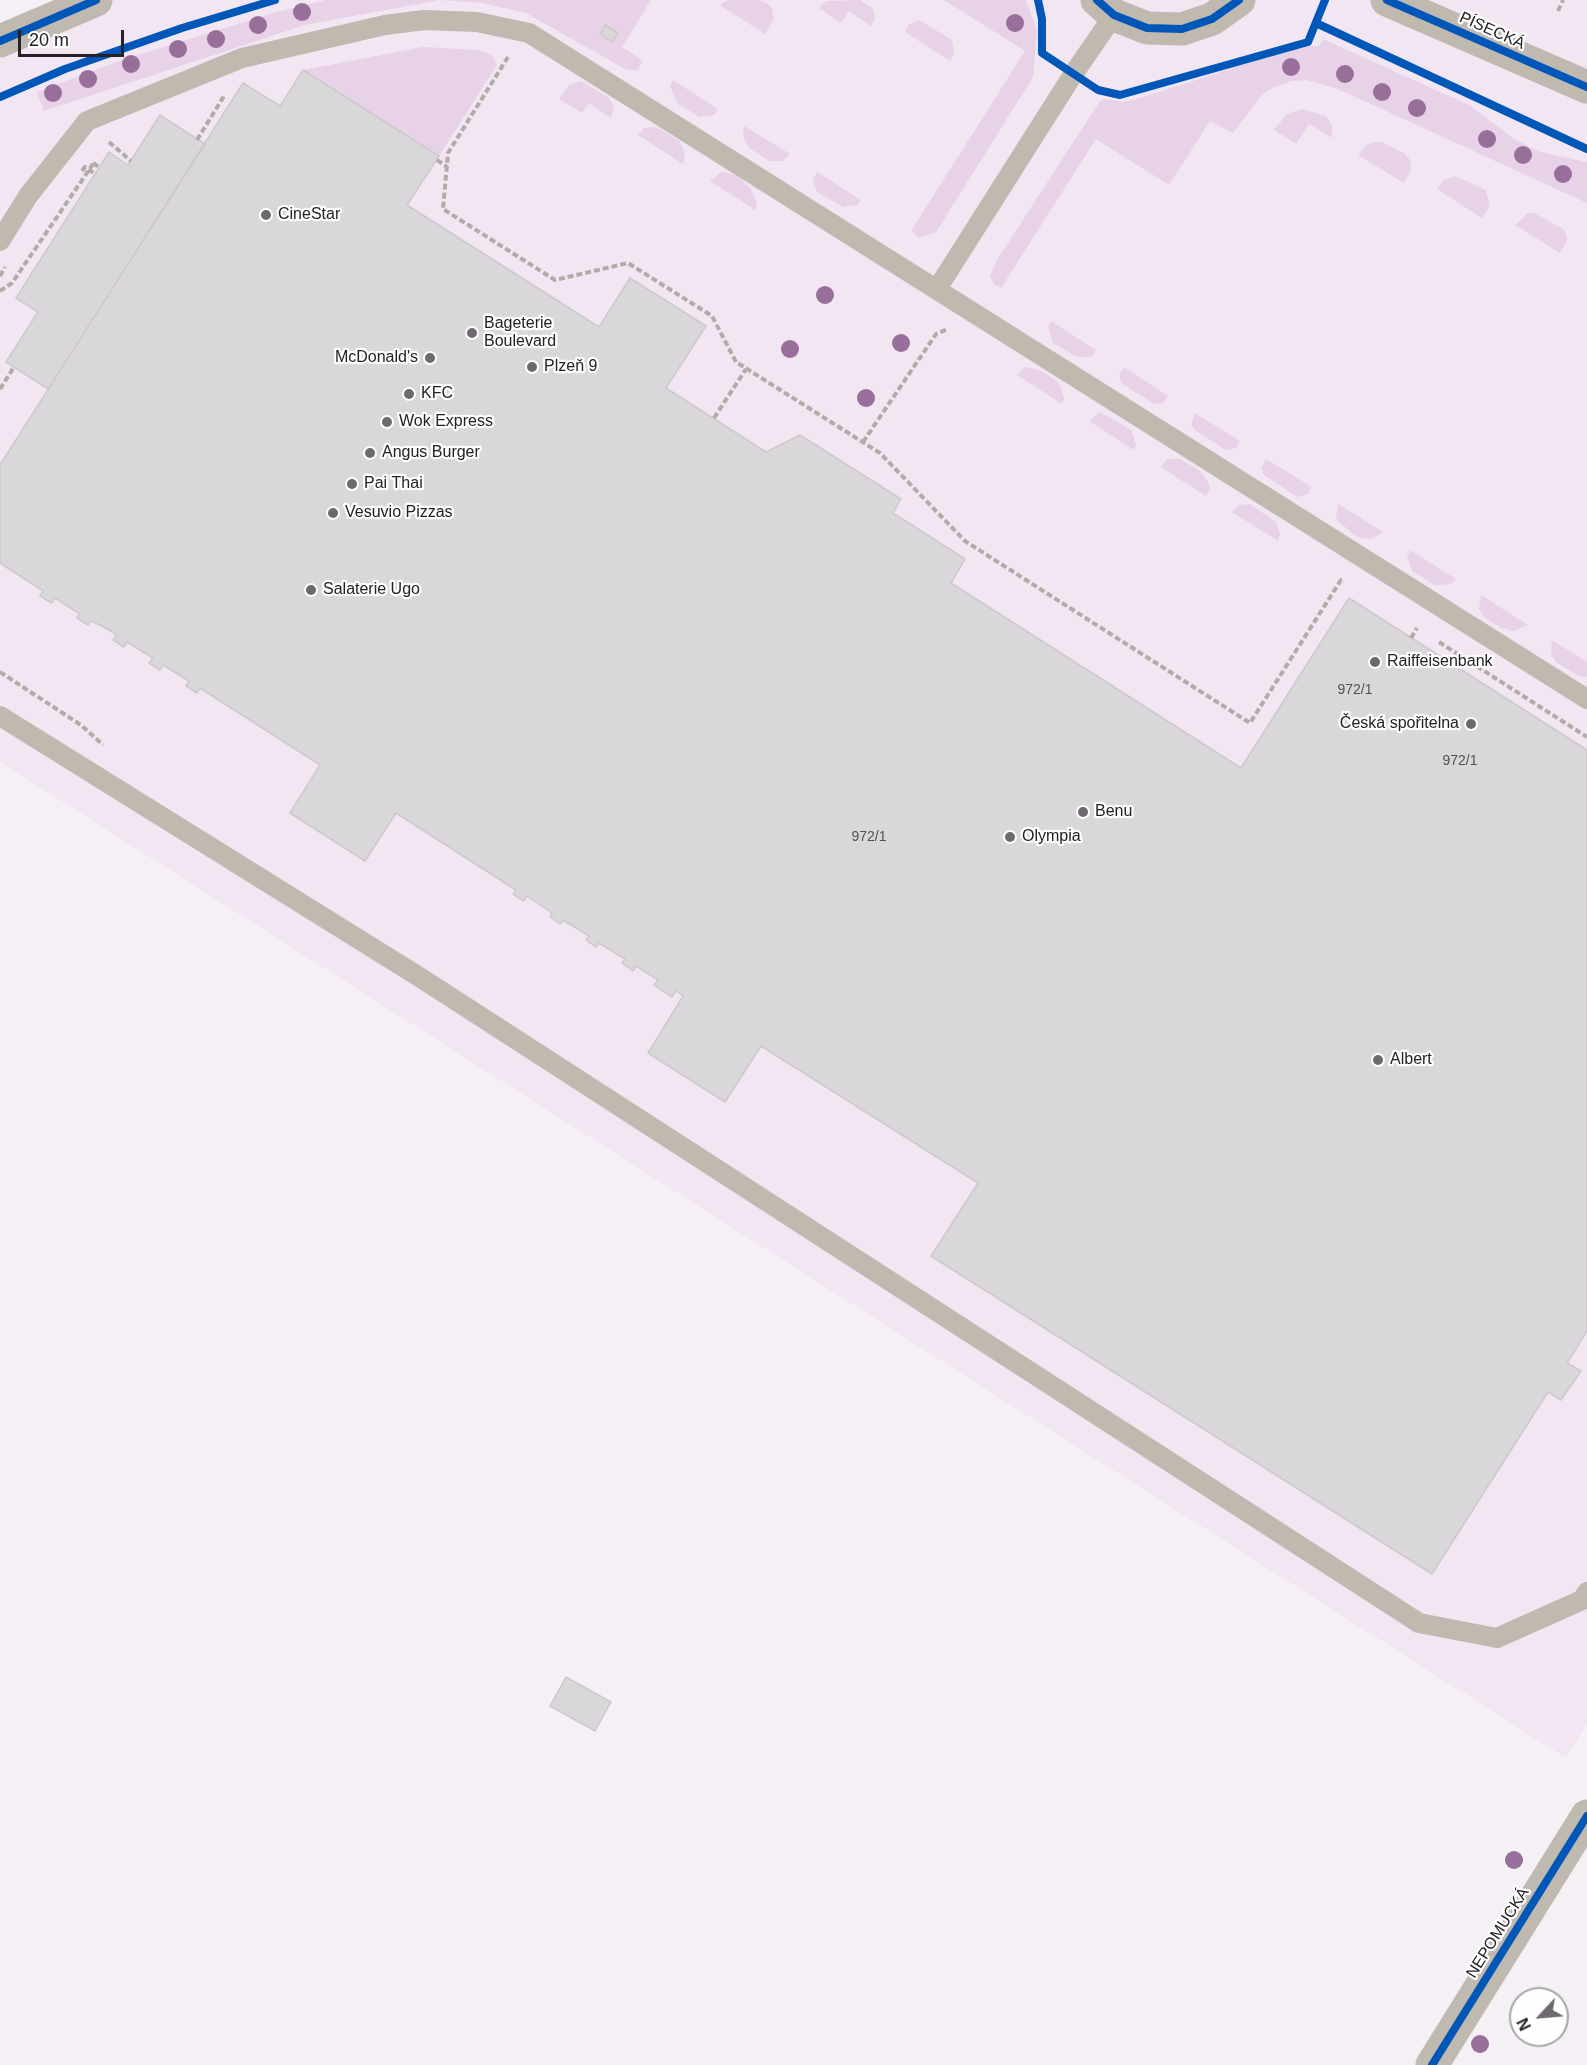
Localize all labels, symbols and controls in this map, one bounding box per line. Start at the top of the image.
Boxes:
street label: PÍSECKÁ [1456,8,1528,54]
scale bar [21,18,128,56]
text: 20 m [29,30,69,50]
place label: CineStar [278,205,340,225]
marker: CineStar [259,208,273,222]
place label: Bageterie Boulevard [484,314,556,352]
marker: Bageterie Boulevard [465,326,479,340]
place label: McDonald's [335,348,418,368]
marker: McDonald's [423,351,437,365]
place label: Plzeň 9 [544,357,597,377]
marker: Plzeň 9 [525,360,539,374]
place label: KFC [421,384,453,404]
marker: KFC [402,387,416,401]
place label: Wok Express [399,412,493,432]
marker: Wok Express [380,415,394,429]
place label: Angus Burger [382,443,480,463]
marker: Angus Burger [363,446,377,460]
place label: Pai Thai [364,474,423,494]
marker: Pai Thai [345,477,359,491]
place label: Vesuvio Pizzas [345,503,453,523]
marker: Vesuvio Pizzas [326,506,340,520]
place label: Salaterie Ugo [323,580,420,600]
marker: Salaterie Ugo [304,583,318,597]
place label: Raiffeisenbank [1387,652,1493,672]
marker: Raiffeisenbank [1368,655,1382,669]
house number: 972/1 [1337,682,1373,698]
place label: Česká spořitelna [1340,714,1459,734]
marker: Česká spořitelna [1464,717,1478,731]
house number: 972/1 [1442,753,1478,769]
place label: Benu [1095,802,1132,822]
marker: Benu [1076,805,1090,819]
place label: Olympia [1022,827,1081,847]
house number: 972/1 [851,829,887,845]
marker: Olympia [1003,830,1017,844]
place label: Albert [1390,1050,1432,1070]
marker: Albert [1371,1053,1385,1067]
street label: NEPOMUCKÁ [1463,1884,1533,1982]
north arrow [1509,1987,1569,2047]
text: N [1514,2015,1534,2033]

